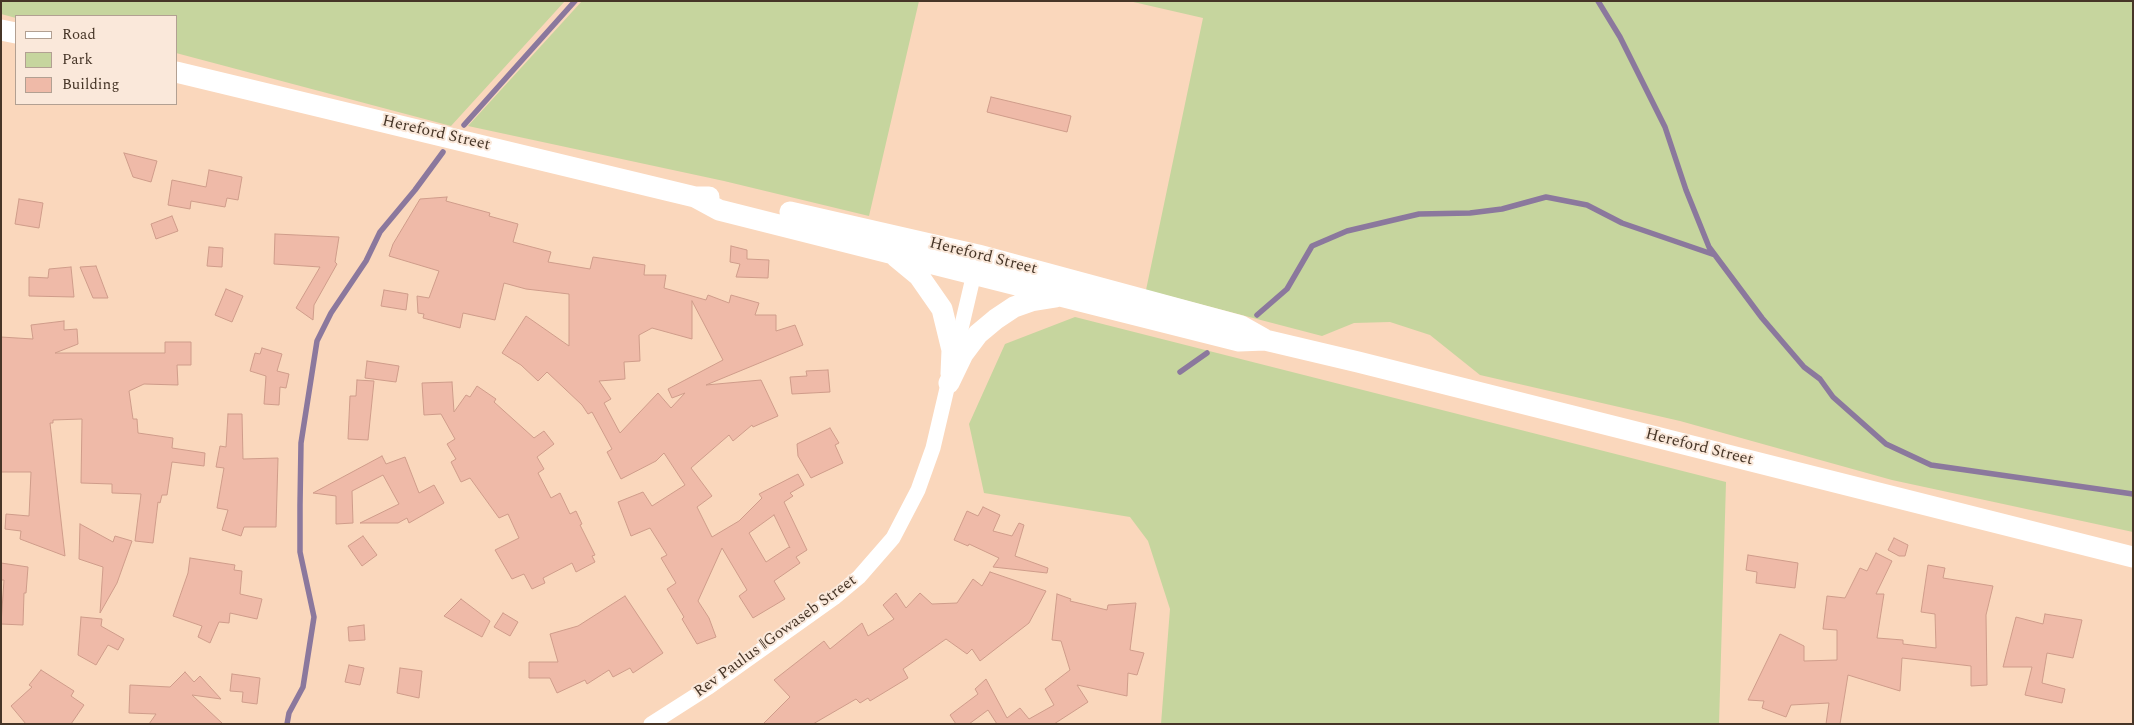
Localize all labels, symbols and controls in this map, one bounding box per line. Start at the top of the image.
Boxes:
legend [15,15,178,105]
text: Road [62,23,96,46]
text: Park [62,48,93,71]
text: Building [62,73,119,96]
street label: Hereford Street [380,112,492,156]
street label: Hereford Street [927,234,1039,280]
street label: Hereford Street [1643,425,1755,471]
street label: Rev Paulus ǁGowaseb Street [691,572,861,702]

